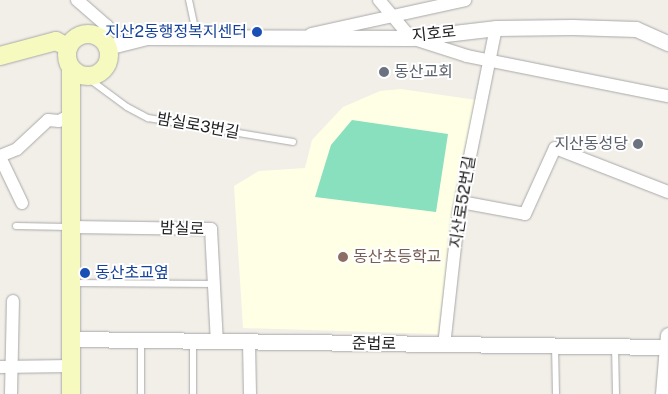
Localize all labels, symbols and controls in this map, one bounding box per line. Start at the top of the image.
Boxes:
place label: 지산2동행정복지센터 [105,22,247,42]
street label: 지호로 [411,22,457,46]
marker: 지산2동행정복지센터 [251,26,263,38]
place label: 동산교회 [394,62,453,82]
marker: 동산교회 [378,66,390,78]
street label: 밤실로3번길 [155,109,241,143]
place label: 지산동성당 [554,134,628,154]
marker: 지산동성당 [632,138,644,150]
street label: 지산로52번길 [446,154,480,250]
street label: 밤실로 [160,219,204,239]
place label: 동산초등학교 [353,247,441,267]
marker: 동산초등학교 [337,251,349,263]
place label: 동산초교옆 [95,263,169,283]
marker: 동산초교옆 [79,267,91,279]
street label: 준법로 [352,334,396,354]

